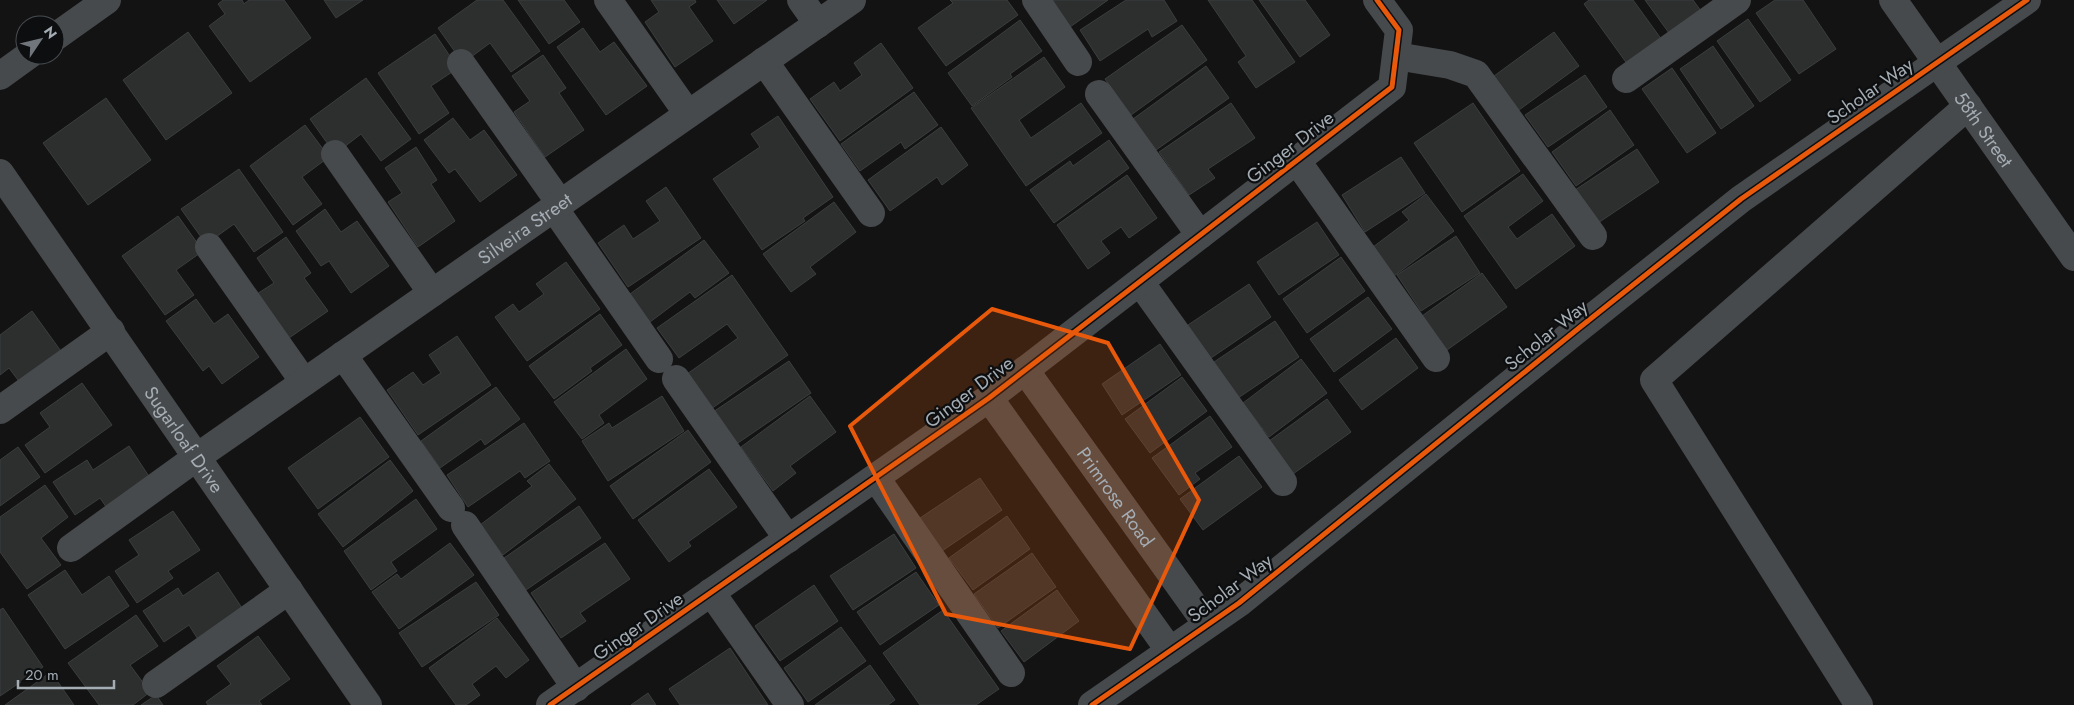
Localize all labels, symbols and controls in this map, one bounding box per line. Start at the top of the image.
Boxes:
north arrow [15,15,65,65]
text: N [39,22,62,43]
street label: Scholar Way [1821,51,1919,131]
street label: 58th Street [1948,86,2020,173]
street label: Ginger Drive [1240,104,1340,190]
street label: Silveira Street [472,186,578,271]
street label: Scholar Way [1499,293,1594,377]
street label: Ginger Drive [919,350,1019,434]
street label: Sugarloaf Drive [138,381,231,498]
street label: Primrose Road [1071,441,1161,552]
street label: Scholar Way [1182,547,1279,629]
street label: Ginger Drive [587,585,689,667]
scale bar [18,658,114,690]
text: 20 m [25,664,59,686]

